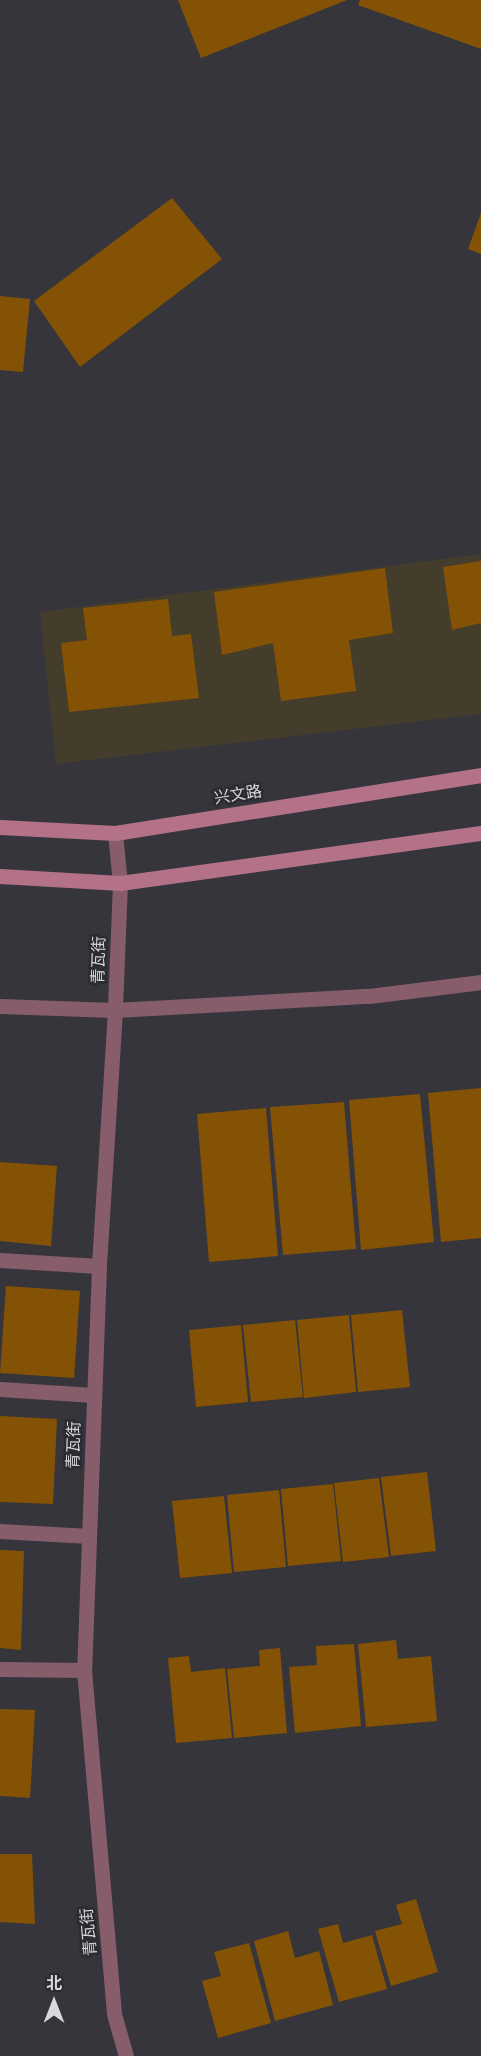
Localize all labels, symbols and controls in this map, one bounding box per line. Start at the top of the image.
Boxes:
street label: 兴文路 [213,782,263,808]
street label: 青瓦街 [89,936,109,984]
street label: 青瓦街 [64,1421,84,1469]
street label: 青瓦街 [77,1907,101,1957]
north arrow [24,1972,84,2032]
text: 北 [46,1973,62,1994]

